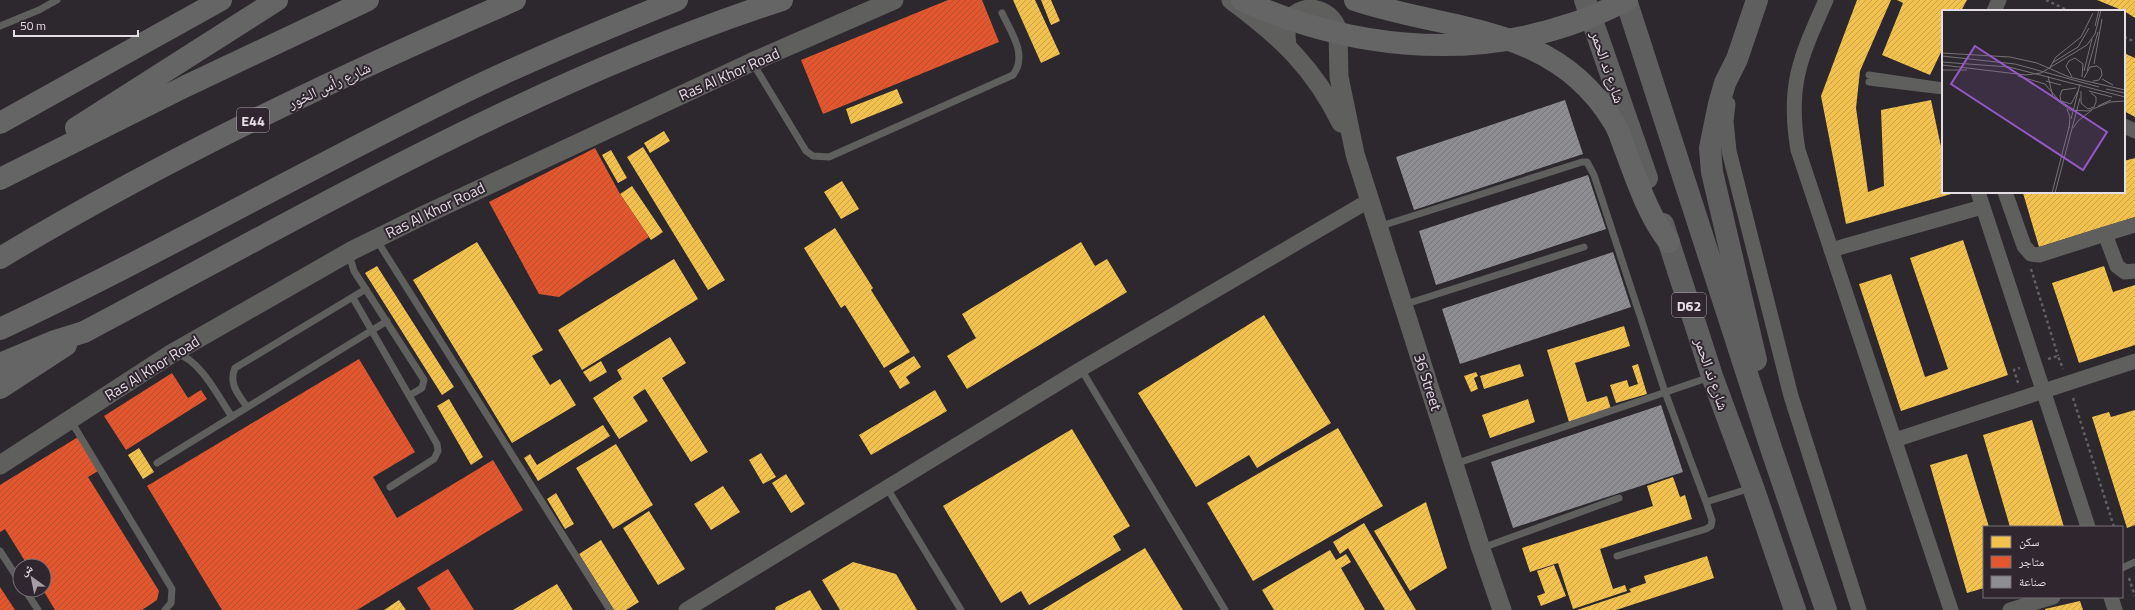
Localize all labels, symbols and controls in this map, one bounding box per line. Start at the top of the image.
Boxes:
inset map [1942,10,2125,193]
scale bar [14,12,138,38]
text: 50 m [20,16,46,35]
street label: شارع ند الحمر [1585,27,1631,106]
street label: Ras Al Khor Road [675,41,783,107]
street label: شارع رأس الخور [283,56,374,115]
road number: E44 [237,108,269,132]
street label: Ras Al Khor Road [381,176,489,244]
road number: D62 [1672,293,1706,317]
street label: Ras Al Khor Road [100,330,204,406]
street label: شارع ند الحمر [1689,334,1735,413]
street label: 36 Street [1408,350,1448,414]
legend [1983,526,2123,598]
text: سكن [2019,532,2040,551]
text: متاجر [2018,552,2044,571]
north arrow [12,558,52,598]
text: ش [17,560,36,580]
text: صناعة [2019,572,2046,591]

